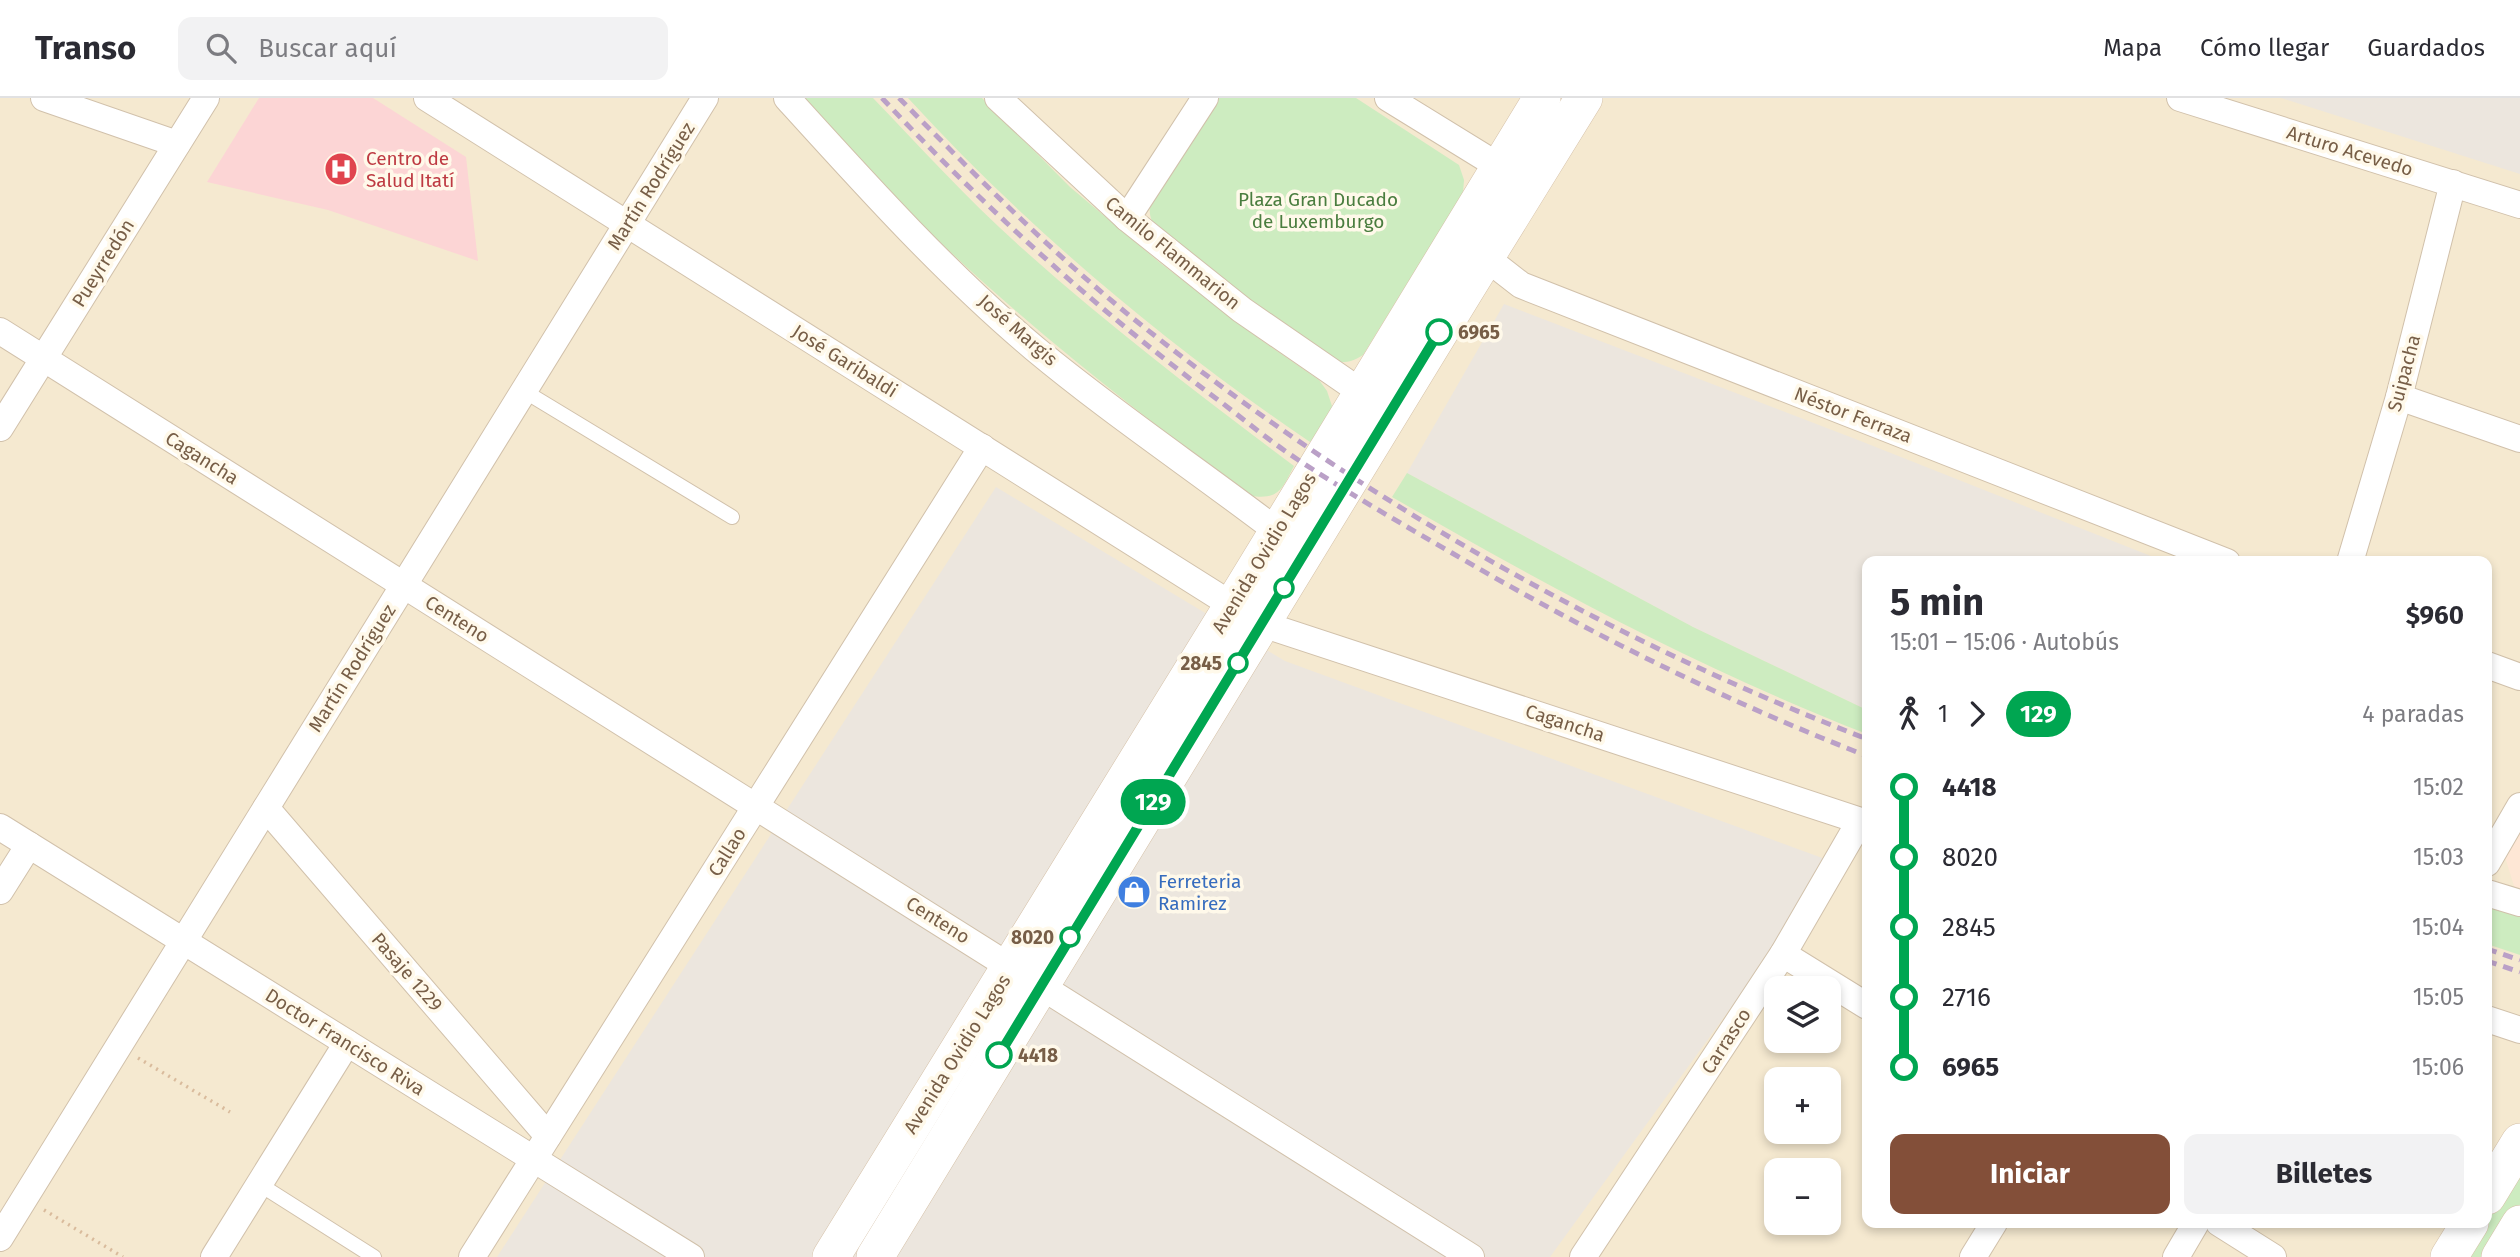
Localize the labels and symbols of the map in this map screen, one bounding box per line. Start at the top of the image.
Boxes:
street label: Martín Rodríguez [602,118,700,254]
street label: Arturo Acevedo [2284,121,2416,181]
place label: Centro de Salud Itatí [366,147,454,192]
hospital icon: Centro de Salud Itatí [322,150,360,188]
park label: Plaza Gran Ducado de Luxemburgo [1238,188,1398,233]
street label: Camilo Flammarion [1101,192,1245,314]
street label: Pueyrredón [67,215,139,311]
street label: José Margis [974,289,1062,371]
marker: 6965 [1426,319,1452,345]
street label: José Garibaldi [788,320,902,402]
place label: 6965 [1458,321,1500,344]
street label: Suipacha [2383,332,2425,414]
street label: Néstor Ferraza [1791,382,1915,448]
street label: Cagancha [161,426,243,490]
street label: Avenida Ovidio Lagos [1207,468,1321,638]
unlabelled marker [1274,578,1294,598]
street label: Centeno [421,590,493,648]
street label: Martín Rodríguez [303,600,401,736]
place label: 2845 [1180,652,1222,675]
marker: 2845 [1228,653,1248,673]
street label: Cagancha [1522,699,1608,747]
line badge: 129 [1113,779,1193,825]
street label: Callao [703,823,751,881]
place label: Ferreteria Ramirez [1158,870,1241,915]
shop icon: Ferreteria Ramirez [1115,873,1153,911]
street label: Centeno [902,891,974,949]
place label: 8020 [1011,926,1054,949]
marker: 8020 [1060,927,1080,947]
street label: Pasaje 1229 [367,928,447,1016]
street label: Avenida Ovidio Lagos [899,970,1015,1138]
street label: Doctor Francisco Riva [261,984,429,1100]
street label: Carrasco [1696,1004,1756,1078]
marker: 4418 [986,1042,1012,1068]
place label: 4418 [1018,1044,1058,1067]

